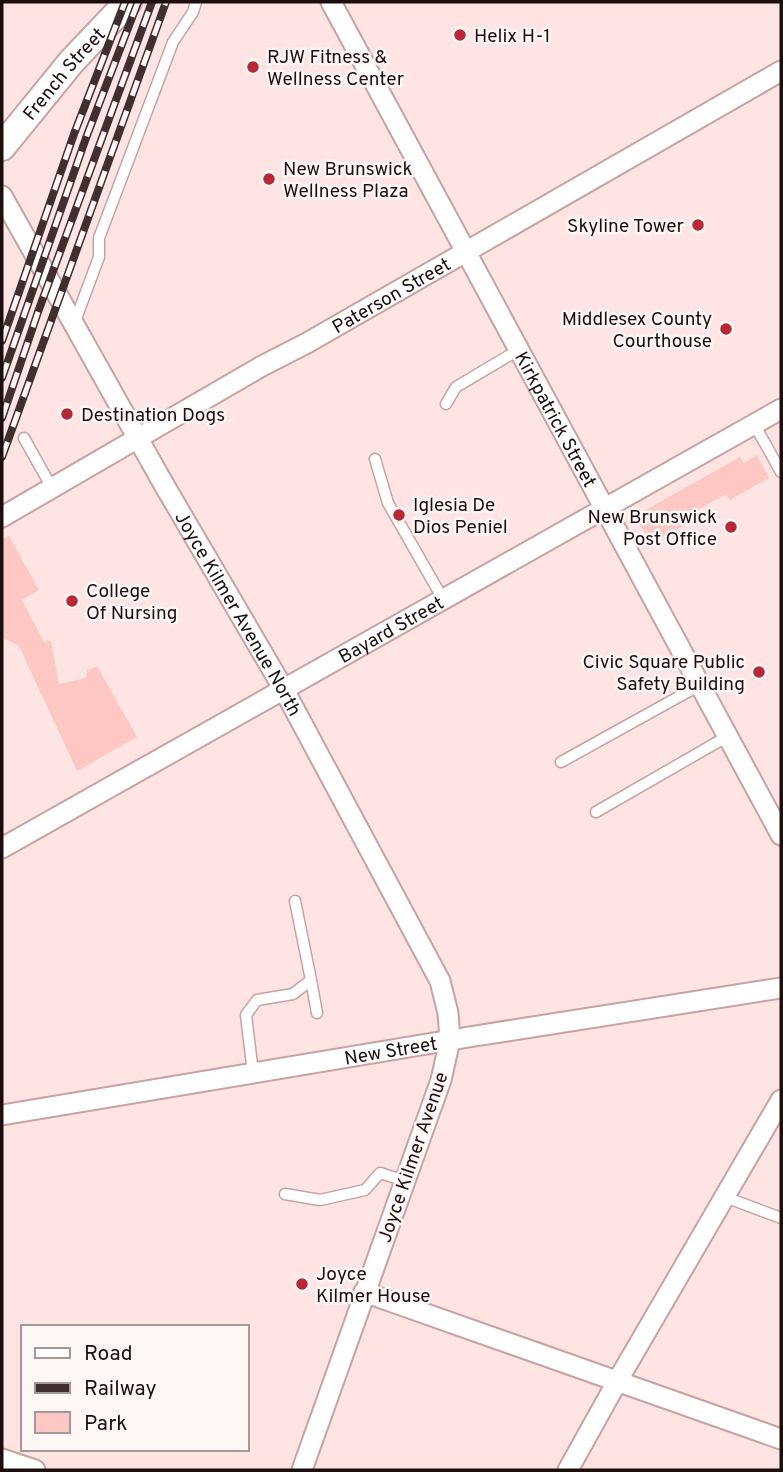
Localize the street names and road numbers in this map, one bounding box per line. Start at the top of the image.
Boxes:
street label: French Street [19,23,111,126]
street label: Paterson Street [328,253,455,340]
street label: Kirkpatrick Street [508,348,601,492]
street label: Joyce Kilmer Avenue North [168,508,306,721]
street label: Bayard Street [335,592,448,670]
street label: New Street [343,1032,439,1072]
street label: Joyce Kilmer Avenue [373,1069,454,1246]

